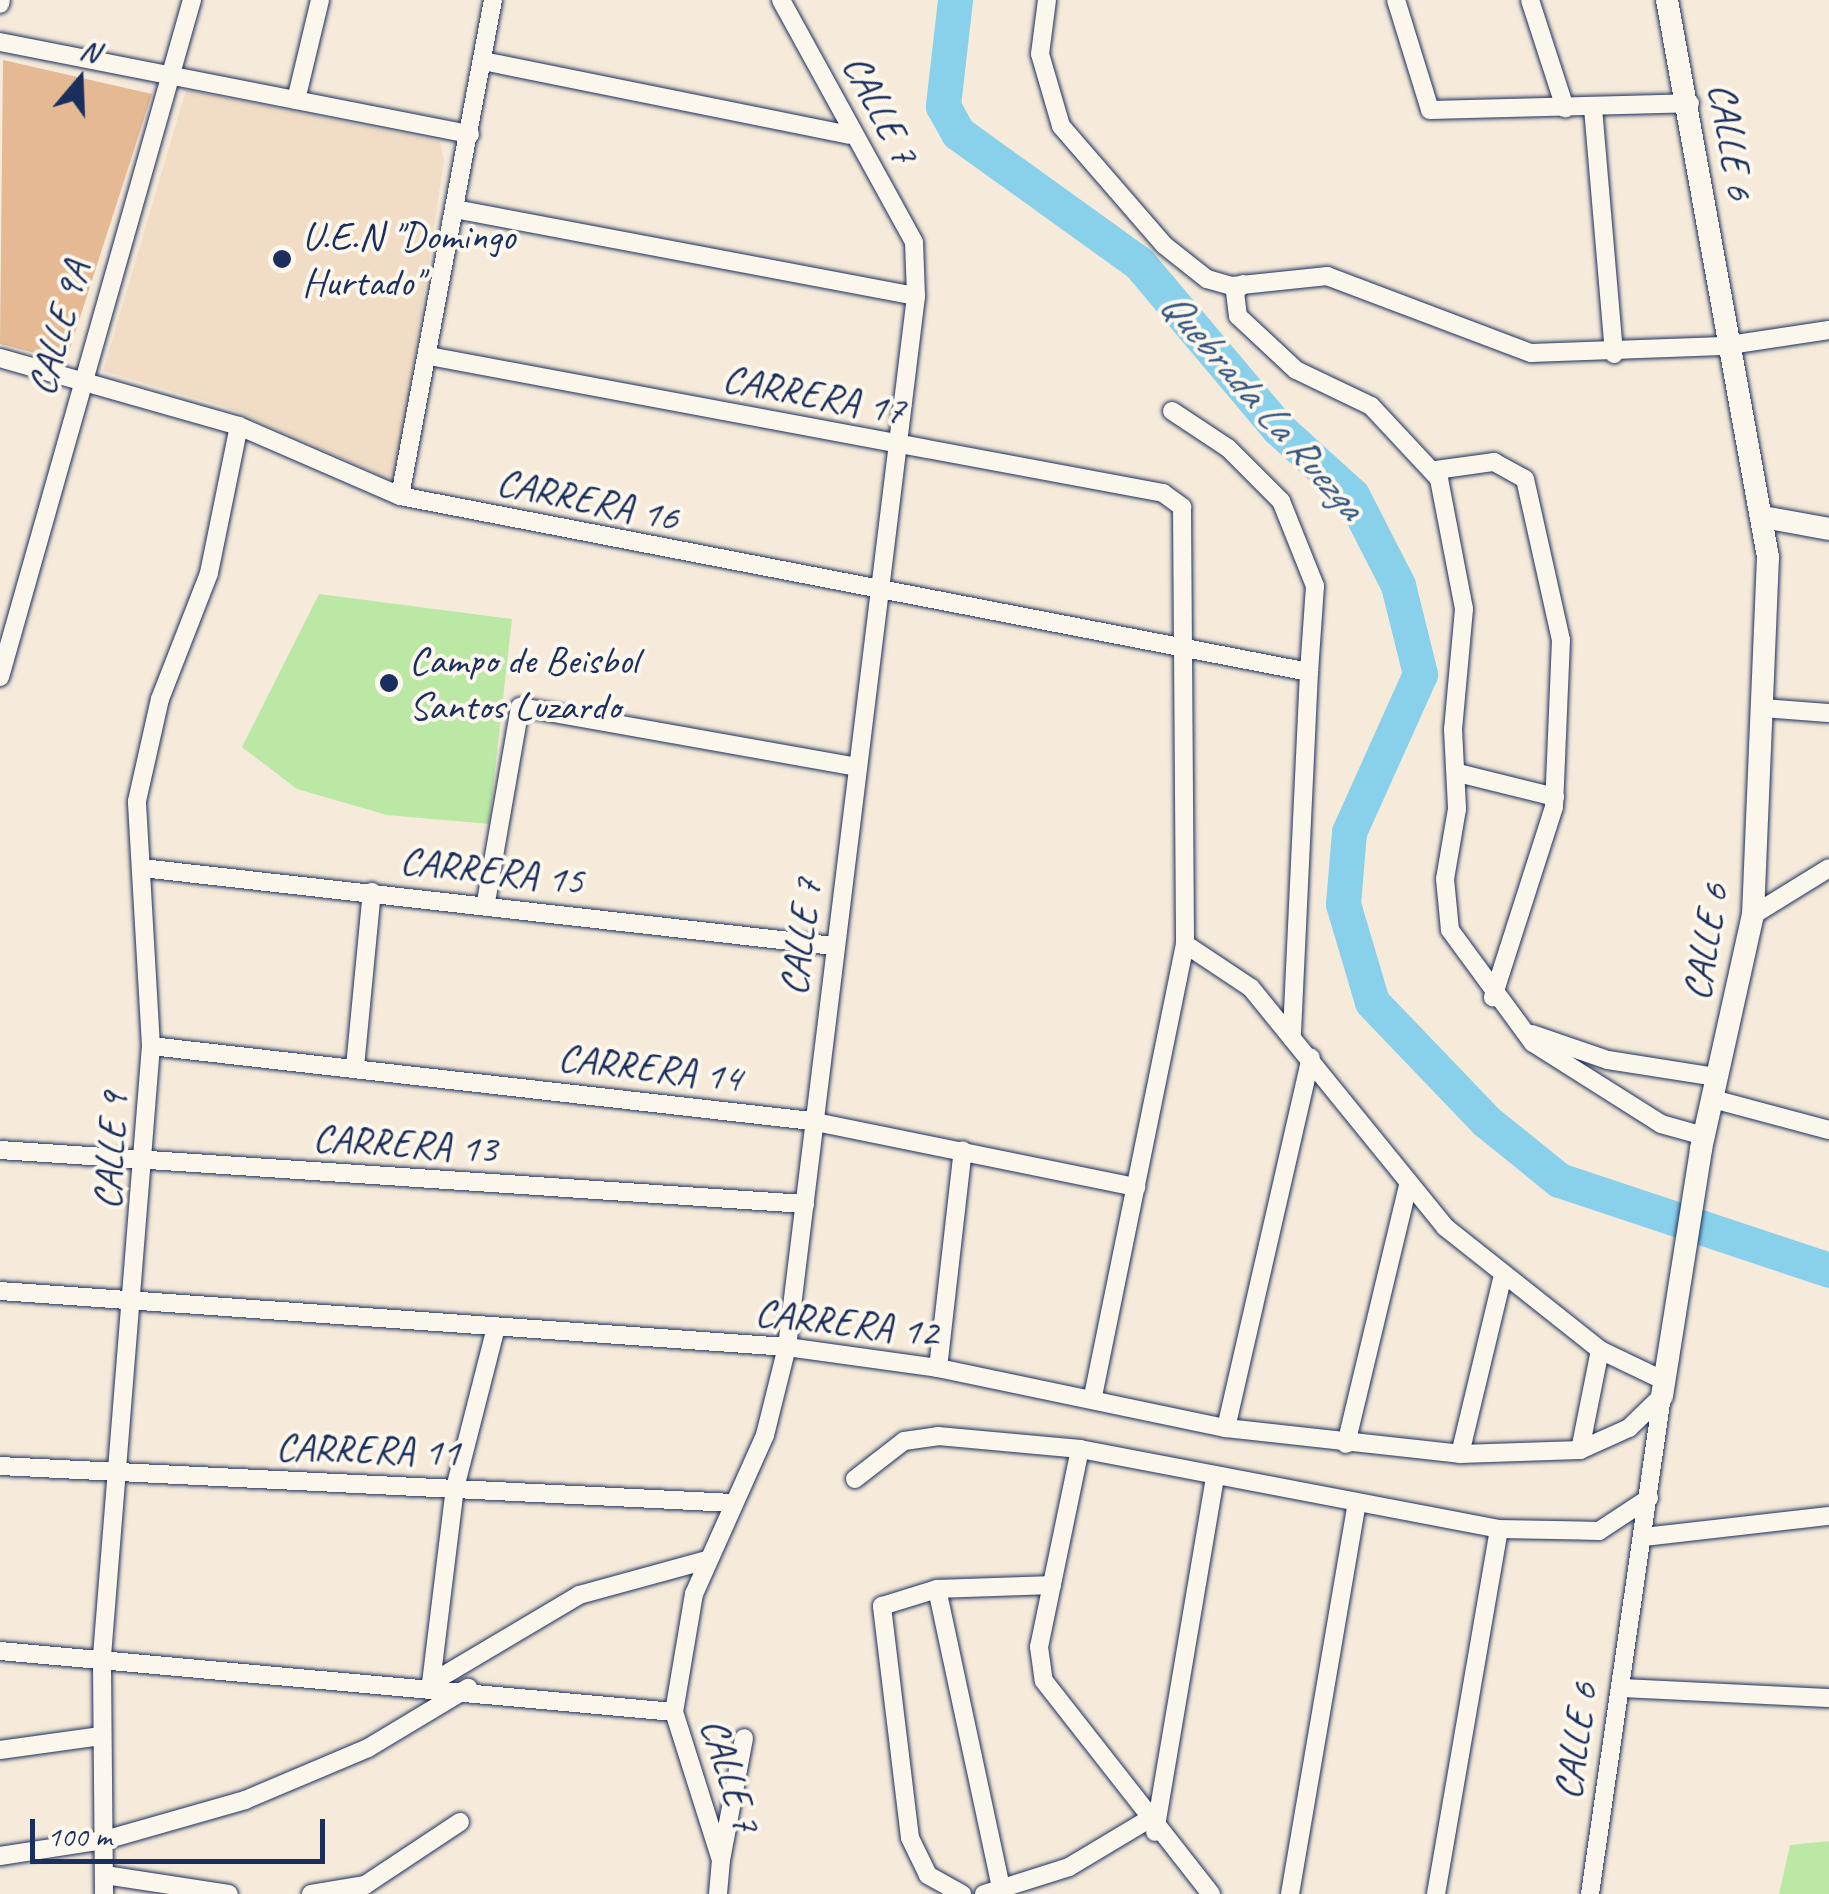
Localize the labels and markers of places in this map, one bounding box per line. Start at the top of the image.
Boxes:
place label: U.E.N "Domingo Hurtado" [302,212,515,306]
marker: U.E.N "Domingo Hurtado" [271,248,293,270]
place label: Campo de Beisbol Santos Luzardo [409,636,638,730]
marker: Campo de Beisbol Santos Luzardo [378,672,400,694]

